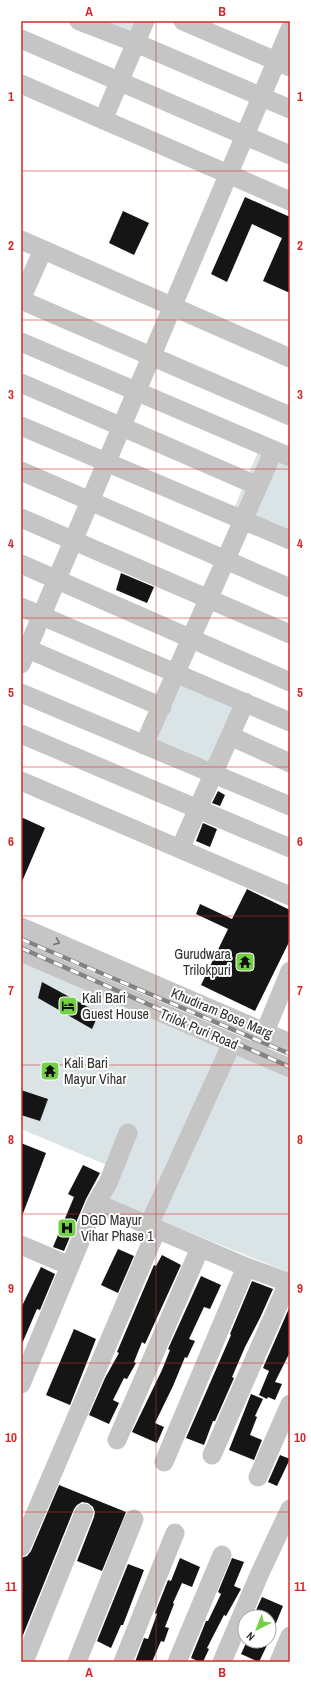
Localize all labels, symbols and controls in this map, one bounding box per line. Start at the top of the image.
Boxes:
text: A [85,3,93,20]
text: B [218,3,226,20]
text: 1 [8,88,14,105]
text: 1 [297,88,303,105]
text: 2 [8,237,14,254]
text: 2 [297,237,303,254]
text: 3 [8,386,14,403]
text: 3 [297,386,303,403]
text: 4 [8,535,14,552]
text: 4 [297,535,303,552]
text: 5 [8,684,14,701]
text: 5 [297,684,303,701]
text: 6 [8,833,14,850]
text: 6 [297,833,303,850]
one-way arrow [52,937,60,945]
place label: Gurudwara Trilokpuri [174,945,232,979]
temple icon: Gurudwara Trilokpuri [234,951,256,973]
text: 7 [8,982,14,999]
text: 7 [297,982,303,999]
street label: Khudiram Bose Marg [169,984,276,1043]
place label: Kali Bari Guest House [82,989,149,1023]
hotel icon: Kali Bari Guest House [57,995,79,1017]
street label: Trilok Puri Road [157,1004,241,1054]
place label: Kali Bari Mayur Vihar [64,1054,127,1088]
temple icon: Kali Bari Mayur Vihar [39,1060,61,1082]
text: 8 [8,1131,14,1148]
text: 8 [297,1131,303,1148]
place label: DGD Mayur Vihar Phase 1 [81,1211,154,1245]
hospital icon: DGD Mayur Vihar Phase 1 [56,1217,78,1239]
text: 9 [8,1280,14,1297]
text: 9 [297,1280,303,1297]
text: 10 [5,1429,17,1446]
text: 10 [294,1429,306,1446]
text: 11 [5,1578,17,1595]
text: 11 [294,1578,306,1595]
north arrow [237,1609,277,1649]
text: N [243,1629,257,1644]
text: A [85,1664,93,1681]
text: B [218,1664,226,1681]

